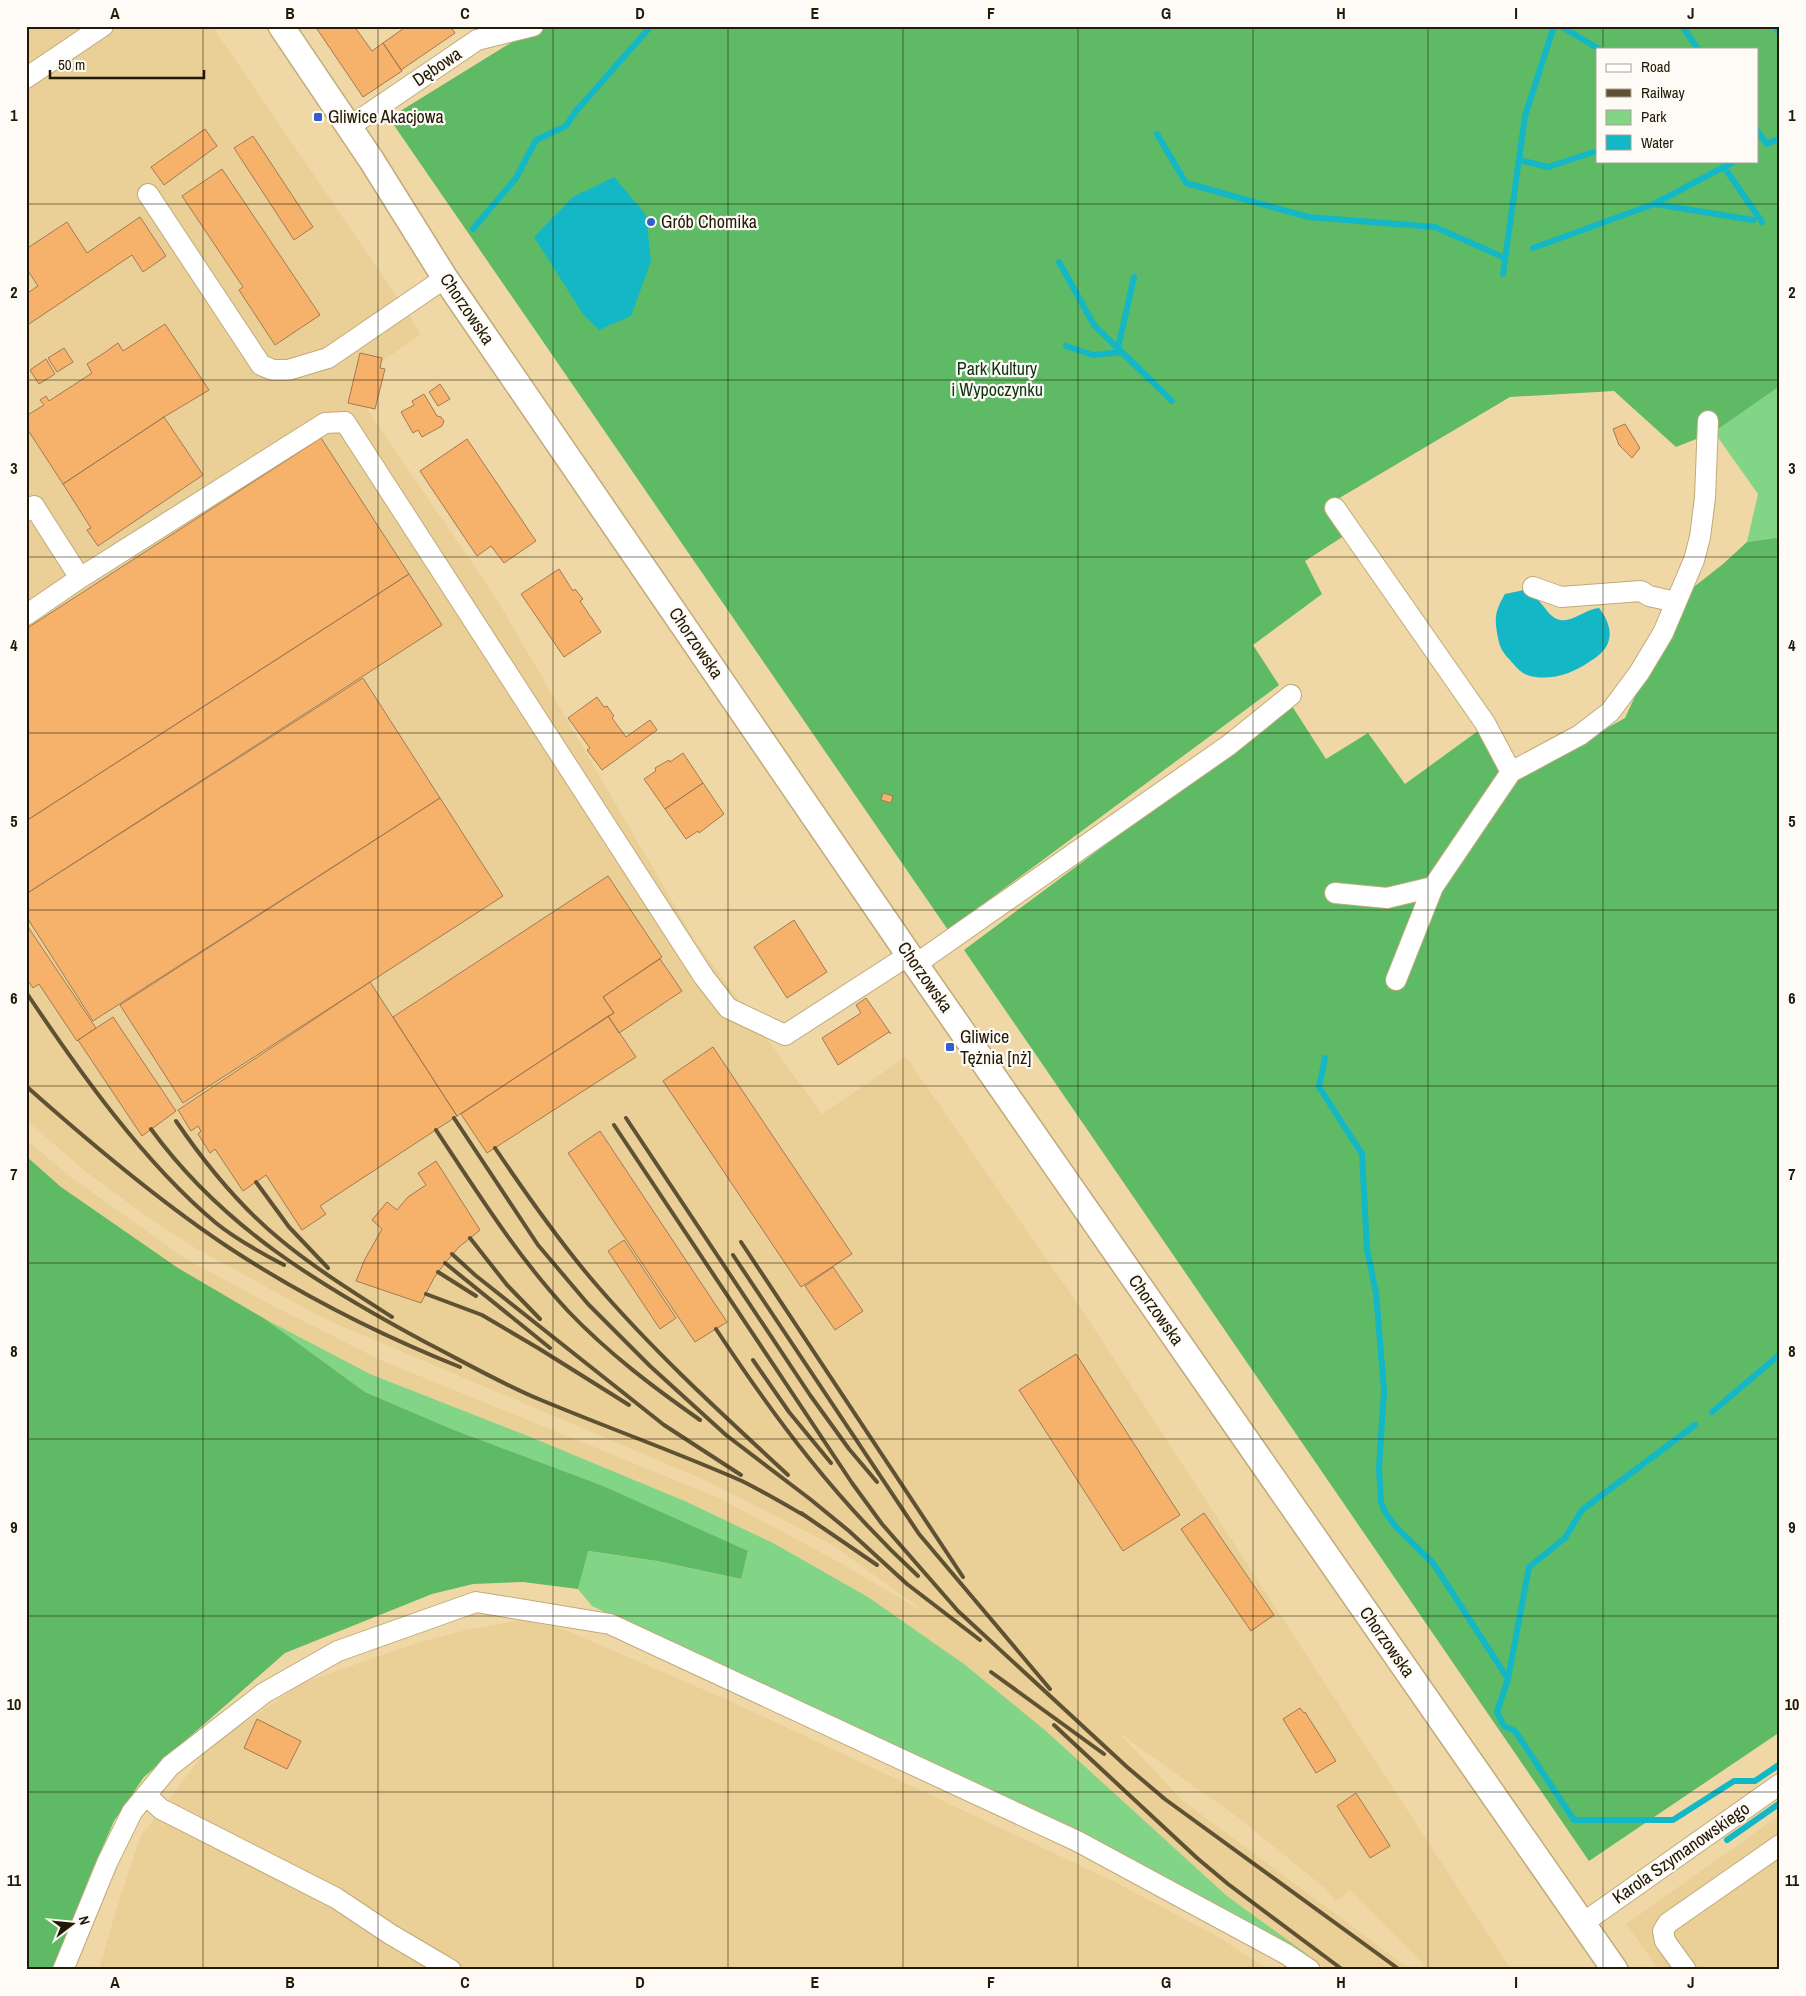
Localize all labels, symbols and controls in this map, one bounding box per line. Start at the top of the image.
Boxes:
text: A [110,2,120,24]
text: B [285,2,295,24]
text: C [460,2,470,24]
text: D [635,2,645,24]
text: E [811,2,820,24]
text: F [987,2,995,24]
text: G [1161,2,1171,24]
text: H [1336,2,1346,24]
text: I [1514,2,1518,24]
text: J [1687,2,1695,24]
street label: Dębowa [407,41,466,92]
scale bar [50,48,204,80]
legend [1596,48,1758,162]
text: 50 m [58,54,85,75]
text: Road [1641,56,1670,77]
text: Railway [1641,82,1686,103]
text: 1 [10,104,18,126]
place label: Gliwice Akacjowa [328,104,444,129]
text: 1 [1788,104,1796,126]
text: Park [1641,106,1667,127]
marker: Gliwice Akacjowa [312,111,324,123]
text: Water [1641,132,1673,153]
place label: Grób Chomika [661,209,757,234]
marker: Grób Chomika [645,216,657,228]
street label: Chorzowska [434,268,500,349]
text: 2 [10,281,18,303]
text: 2 [1788,281,1796,303]
park label: Park Kultury i Wypoczynku [951,356,1043,402]
text: 3 [10,457,18,479]
text: 3 [1788,457,1796,479]
street label: Chorzowska [663,602,729,683]
text: 4 [10,634,18,656]
text: 4 [1788,634,1796,656]
text: 5 [10,810,18,832]
text: 5 [1788,810,1796,832]
street label: Chorzowska [892,936,959,1017]
text: 6 [10,987,18,1009]
text: 6 [1788,987,1796,1009]
place label: Gliwice Tężnia [nż] [960,1024,1031,1070]
marker: Gliwice Tężnia [nż] [944,1041,956,1053]
text: 7 [10,1163,18,1185]
text: 7 [1788,1163,1796,1185]
street label: Chorzowska [1123,1269,1190,1350]
text: 8 [10,1340,18,1362]
text: 8 [1788,1340,1796,1362]
text: 9 [10,1516,18,1538]
text: 9 [1788,1516,1796,1538]
street label: Chorzowska [1354,1601,1421,1682]
text: 10 [7,1693,21,1715]
text: 10 [1785,1693,1799,1715]
street label: Karola Szymanowskiego [1607,1796,1754,1909]
text: 11 [7,1869,22,1891]
text: 11 [1785,1869,1800,1891]
north arrow [48,1898,98,1948]
text: N [75,1914,94,1927]
text: A [110,1971,120,1993]
text: B [285,1971,295,1993]
text: C [460,1971,470,1993]
text: D [635,1971,645,1993]
text: E [811,1971,820,1993]
text: F [987,1971,995,1993]
text: G [1161,1971,1171,1993]
text: H [1336,1971,1346,1993]
text: I [1514,1971,1518,1993]
text: J [1687,1971,1695,1993]

